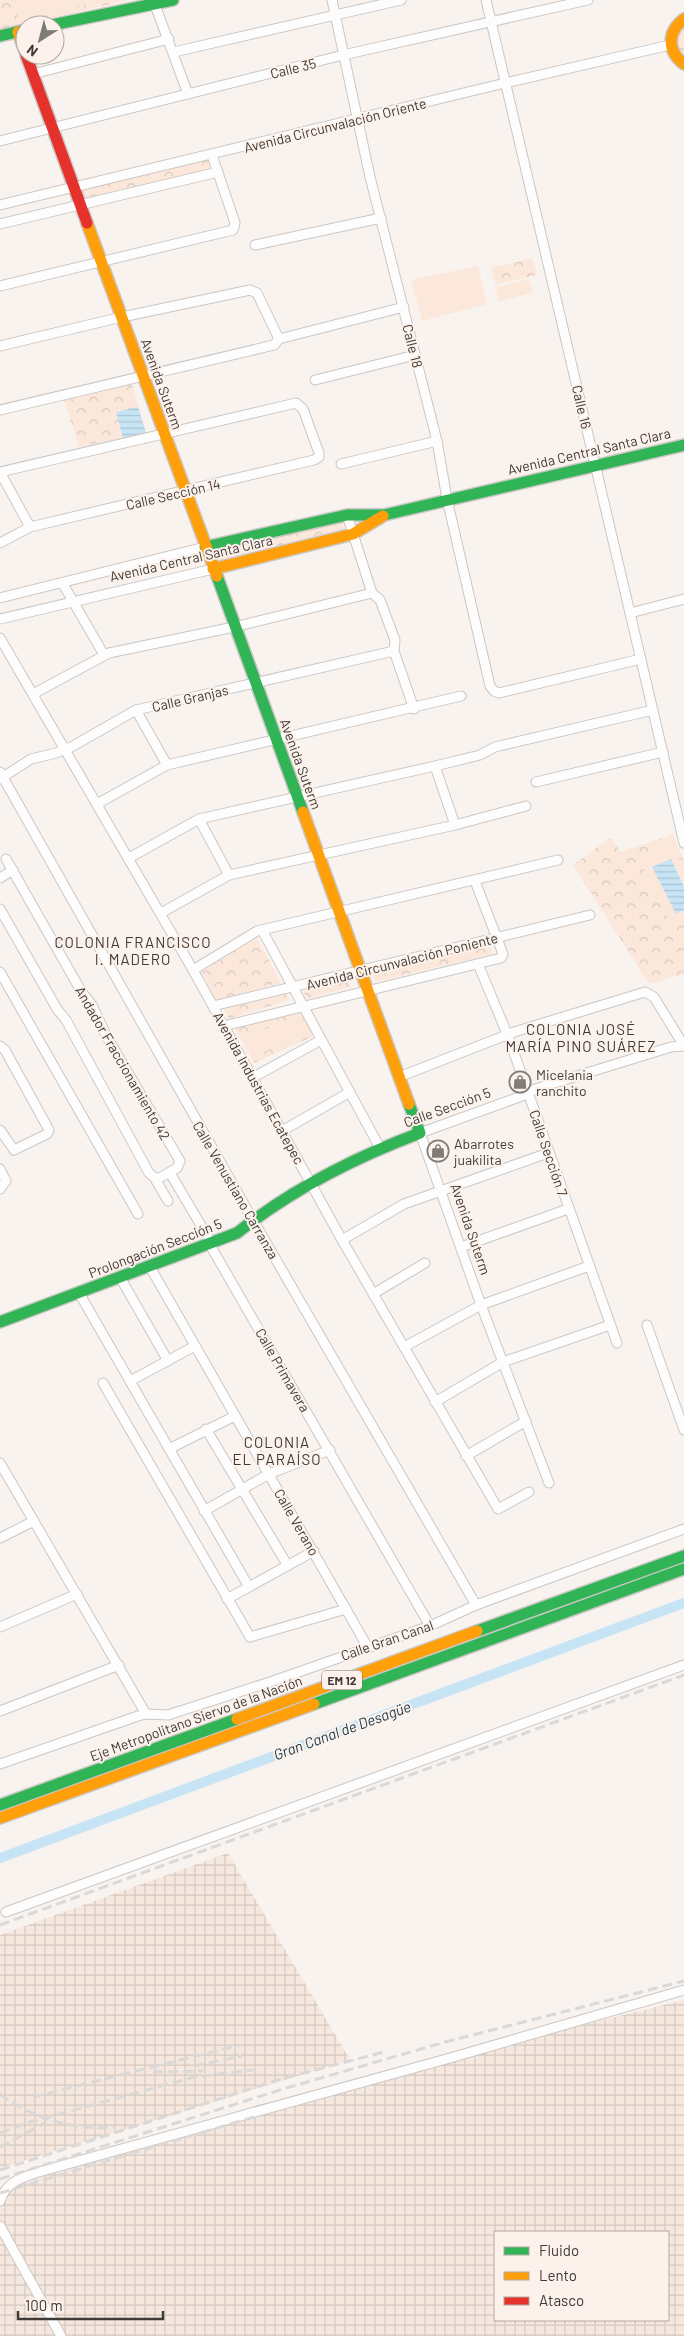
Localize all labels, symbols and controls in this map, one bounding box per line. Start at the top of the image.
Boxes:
north arrow [15,15,65,65]
text: N [23,41,41,61]
street label: Calle 35 [268,54,318,82]
street label: Avenida Circunvalación Oriente [242,94,428,156]
street label: Calle 18 [399,322,427,370]
street label: Avenida Suterm [138,336,186,432]
street label: Calle 16 [569,383,595,431]
street label: Avenida Central Santa Clara [506,424,672,478]
street label: Calle Sección 14 [124,475,222,513]
street label: Avenida Central Santa Clara [108,531,274,585]
street label: Calle Granjas [150,681,230,715]
street label: Avenida Suterm [277,716,325,812]
street label: Avenida Circunvalación Poniente [304,929,500,993]
district label: COLONIA FRANCISCO I. MADERO [54,933,212,968]
street label: Andador Fraccionamiento 42 [72,983,174,1143]
street label: Avenida Industrias Ecatepec [210,1009,308,1167]
district label: COLONIA JOSÉ MARÍA PINO SUÁREZ [505,1020,657,1055]
place label: Micelania ranchito [536,1066,593,1099]
shop icon: Micelania ranchito [508,1070,532,1094]
street label: Calle Sección 5 [401,1083,493,1131]
street label: Calle Sección 7 [526,1107,572,1199]
street label: Calle Venustiano Carranza [189,1118,283,1262]
place label: Abarrotes juakilita [453,1135,514,1168]
shop icon: Abarrotes juakilita [426,1139,450,1163]
street label: Avenida Suterm [447,1181,495,1277]
street label: Prolongación Sección 5 [86,1215,224,1281]
street label: Calle Primavera [252,1325,314,1415]
district label: COLONIA EL PARAÍSO [232,1433,322,1468]
street label: Calle Verano [271,1485,323,1559]
street label: Calle Gran Canal [338,1616,436,1664]
road number: EM 12 [322,1670,362,1690]
street label: Eje Metropolitano Siervo de la Nación [88,1672,304,1764]
water label: Gran Canal de Desagüe [271,1697,413,1763]
legend [494,2231,669,2321]
text: Fluido [539,2241,579,2259]
text: Lento [539,2266,577,2284]
scale bar [18,2288,162,2320]
text: Atasco [539,2291,584,2309]
text: 100 m [25,2296,63,2314]

